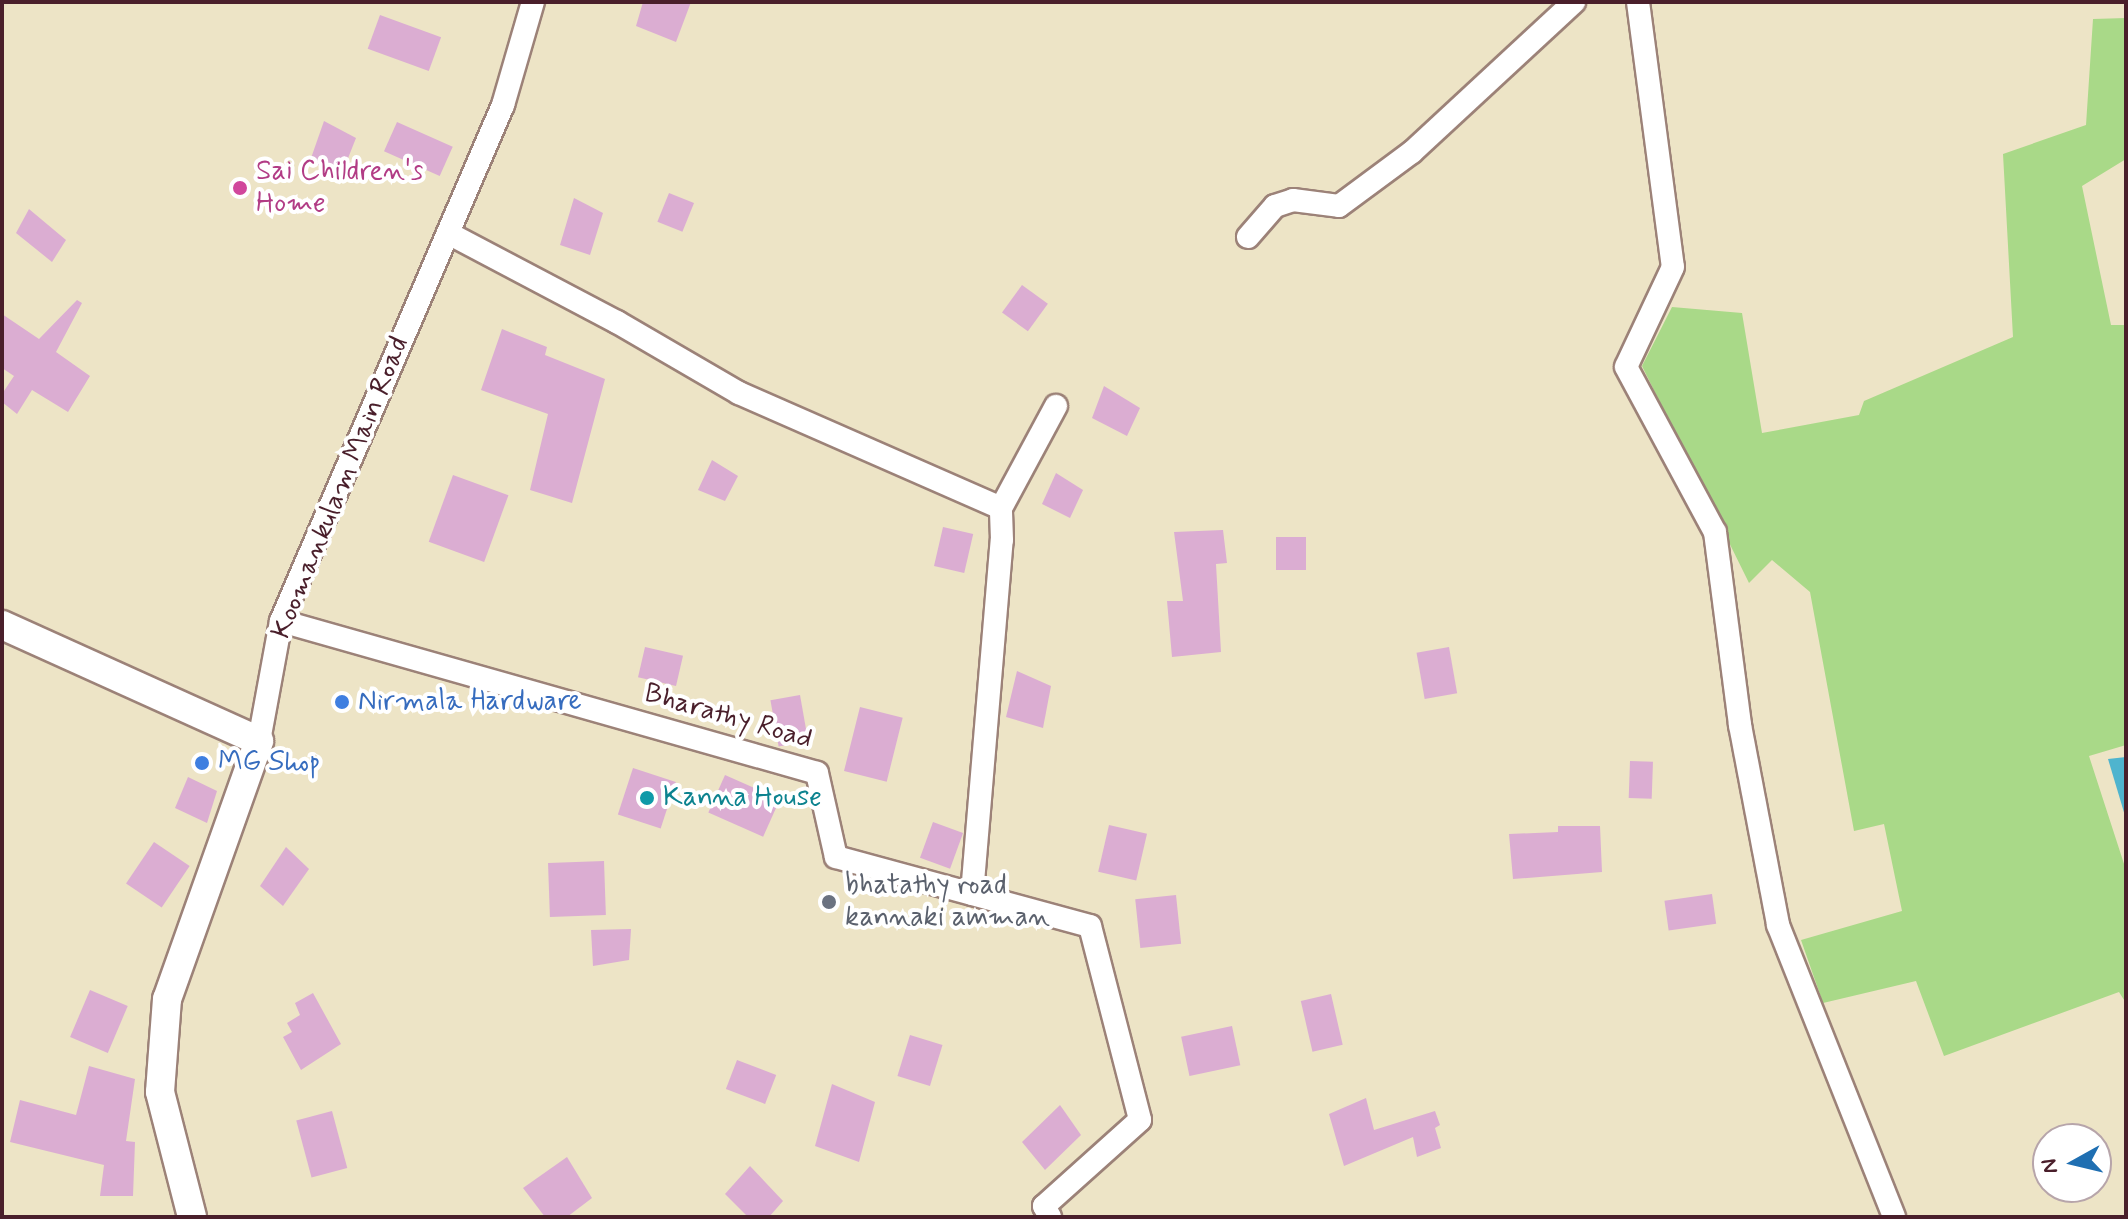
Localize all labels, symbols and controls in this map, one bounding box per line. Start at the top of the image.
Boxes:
place label: Sai Children's Home [256,155,424,221]
marker: Sai Children's Home [231,179,249,197]
street label: Koomankulam Main Road [266,335,416,641]
street label: Bharathy Road [640,677,816,757]
place label: Nirmala Hardware [358,685,584,719]
marker: Nirmala Hardware [333,693,351,711]
place label: MG Shop [218,746,320,780]
marker: MG Shop [193,754,211,772]
place label: Kanna House [663,781,821,815]
marker: Kanna House [638,789,656,807]
place label: bhatathy road kannaki amman [845,869,1050,935]
marker: bhatathy road kannaki amman [820,893,838,911]
north arrow [2032,1123,2112,1203]
text: N [2035,1157,2065,1175]

